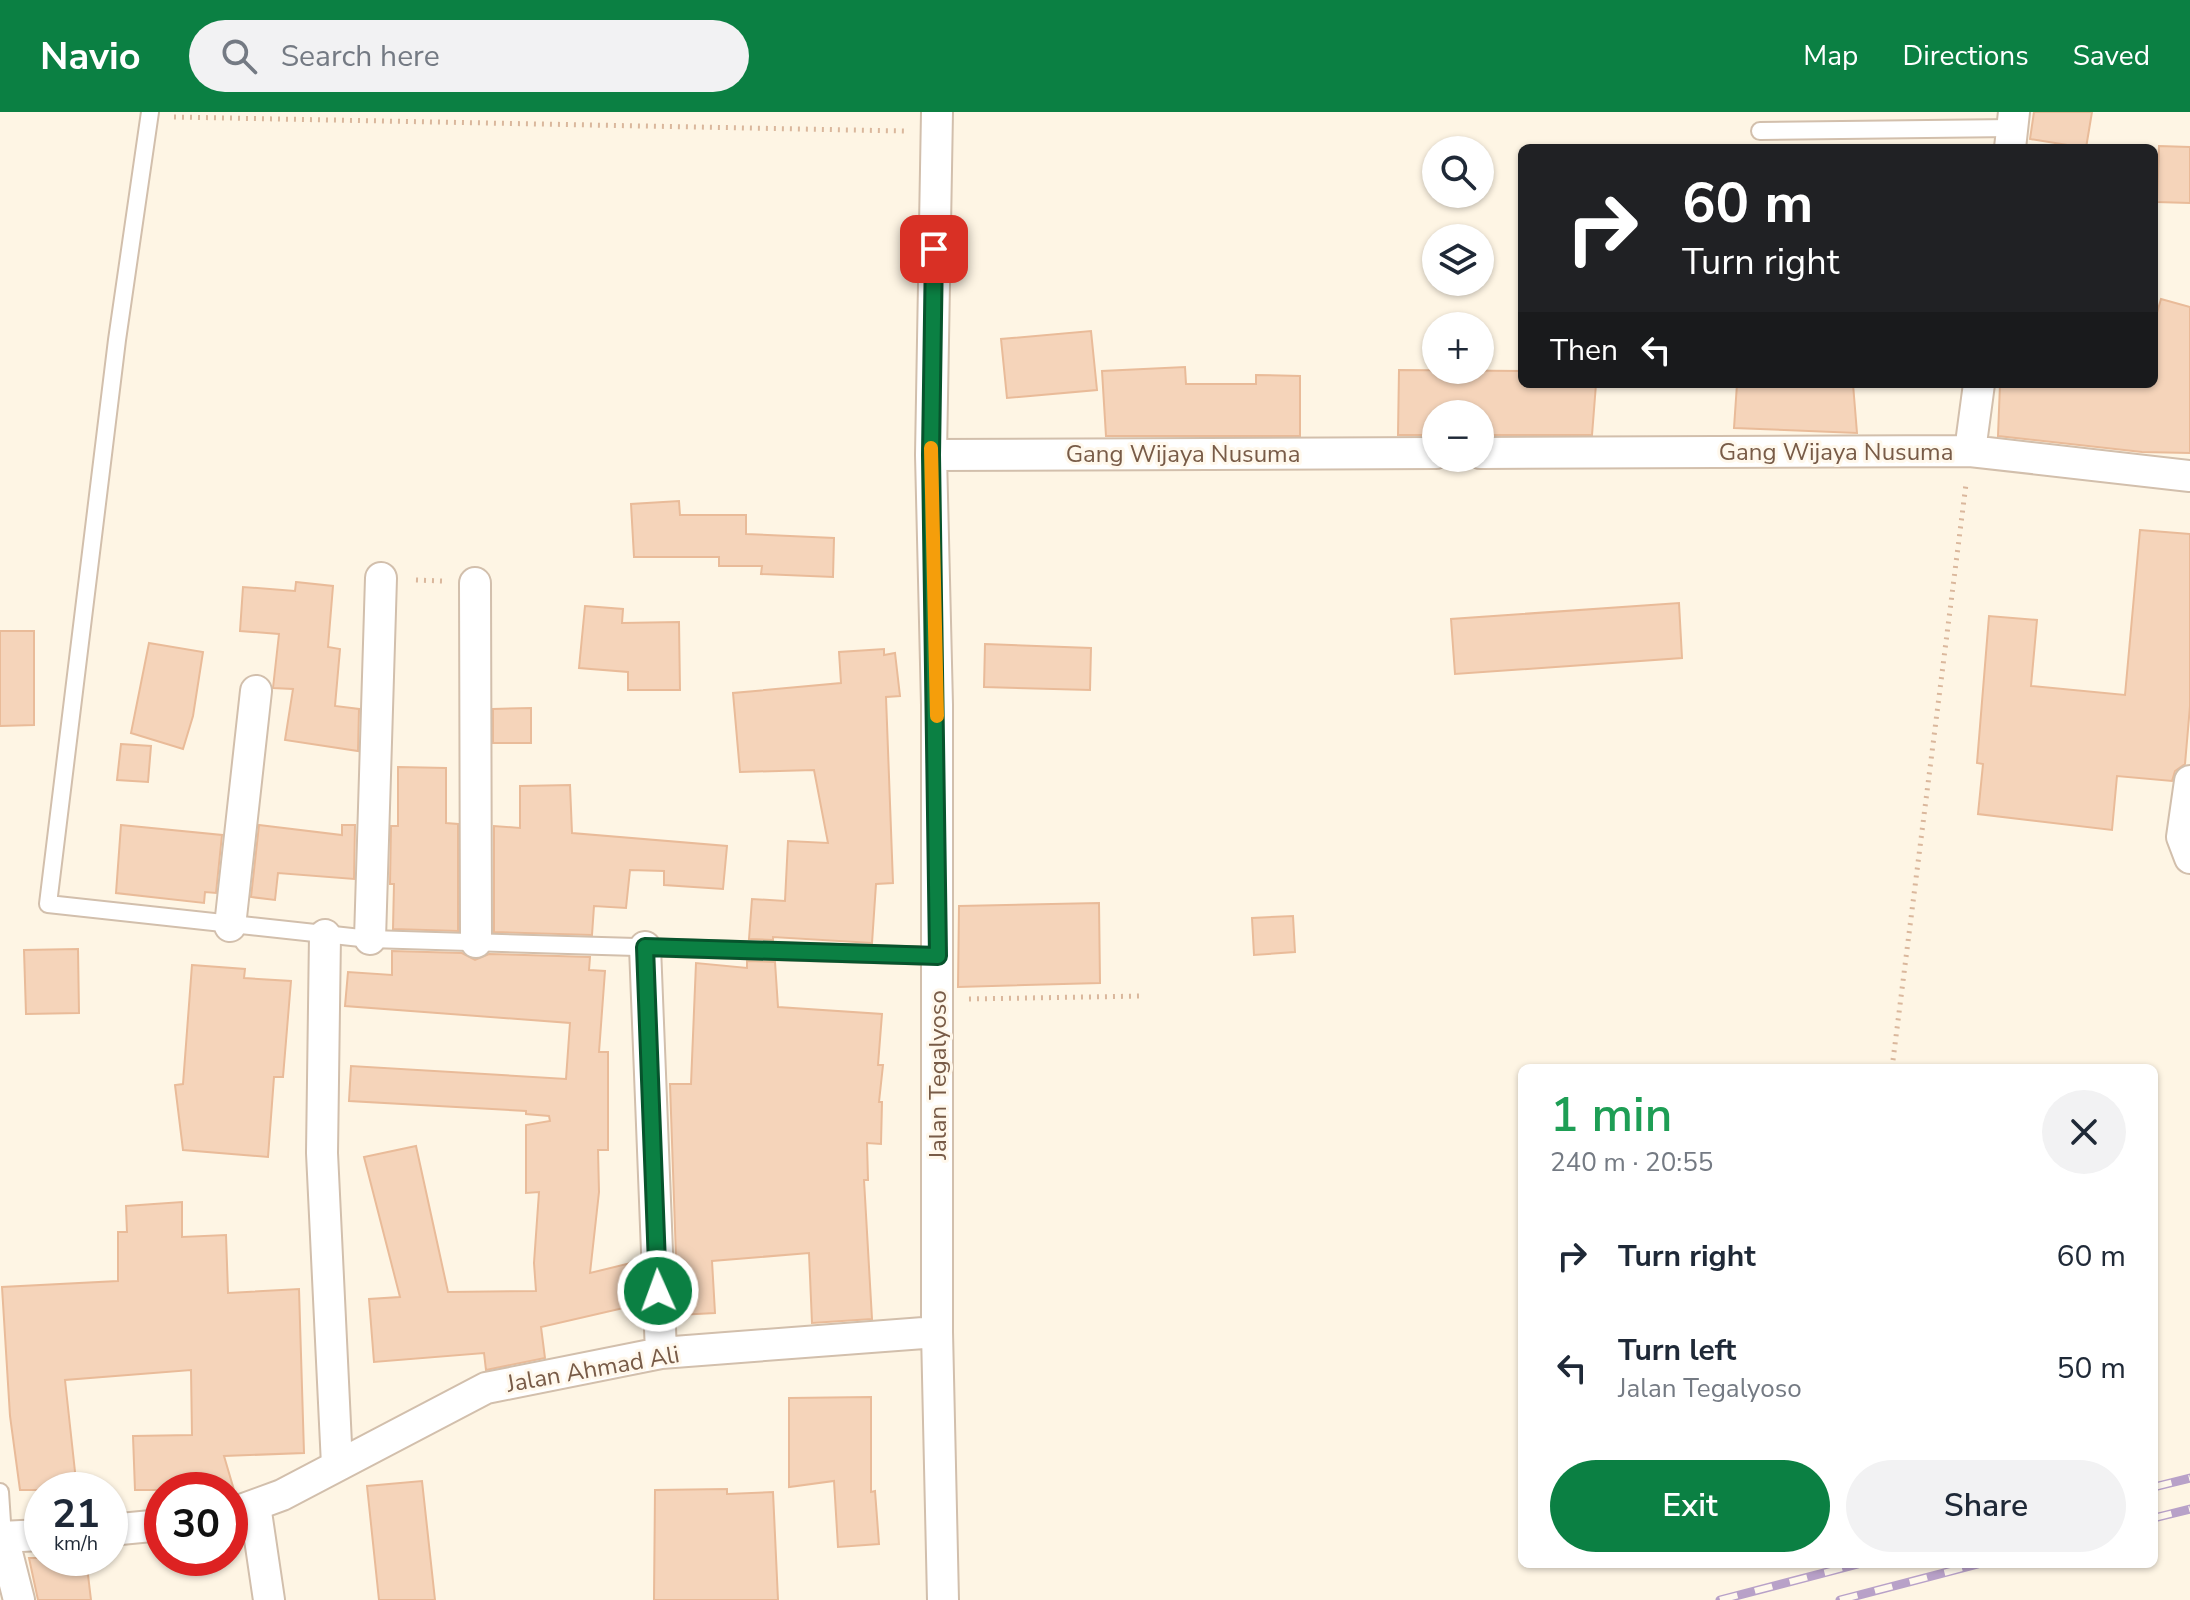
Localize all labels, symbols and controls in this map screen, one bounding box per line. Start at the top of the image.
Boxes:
search box [189,20,749,92]
text: Navio [40,31,141,82]
icon: search [217,34,261,78]
text: Search here [281,36,440,77]
text: Map [1803,37,1858,75]
text: Directions [1902,37,2029,75]
text: Saved [2073,37,2150,75]
map controls [1422,136,1494,472]
button: search [1422,136,1494,208]
text: 60 m [1682,165,1813,242]
icon: right [1550,176,1654,280]
pin [900,215,968,283]
button: layers [1422,224,1494,296]
icon: arrive [912,227,956,271]
text: Turn right [1682,238,1839,287]
button: + [1422,312,1494,384]
icon: left [1634,328,1678,372]
text: Then [1550,330,1618,371]
button: − [1422,400,1494,472]
street label: Gang Wijaya Nusuma [1719,436,1953,468]
street label: Gang Wijaya Nusuma [1066,438,1300,470]
street label: Jalan Tegalyoso [922,990,954,1161]
text: 1 min [1550,1082,1672,1148]
button: close [2042,1090,2126,1174]
text: 240 m · 20:55 [1550,1145,1713,1180]
icon: right [1550,1234,1594,1278]
text: Turn right [1618,1236,1756,1277]
text: 60 m [2057,1236,2126,1277]
position arrow [616,1249,700,1333]
text: Turn left [1618,1330,1736,1371]
street label: Jalan Ahmad Ali [503,1338,682,1400]
icon: left [1550,1346,1594,1390]
text: 50 m [2057,1348,2126,1389]
text: Jalan Tegalyoso [1618,1371,1802,1406]
button: Exit [1550,1460,1830,1552]
button: Share [1846,1460,2126,1552]
speed limit sign: 30 [144,1472,248,1576]
text: 21 [52,1487,100,1541]
text: km/h [54,1530,98,1557]

